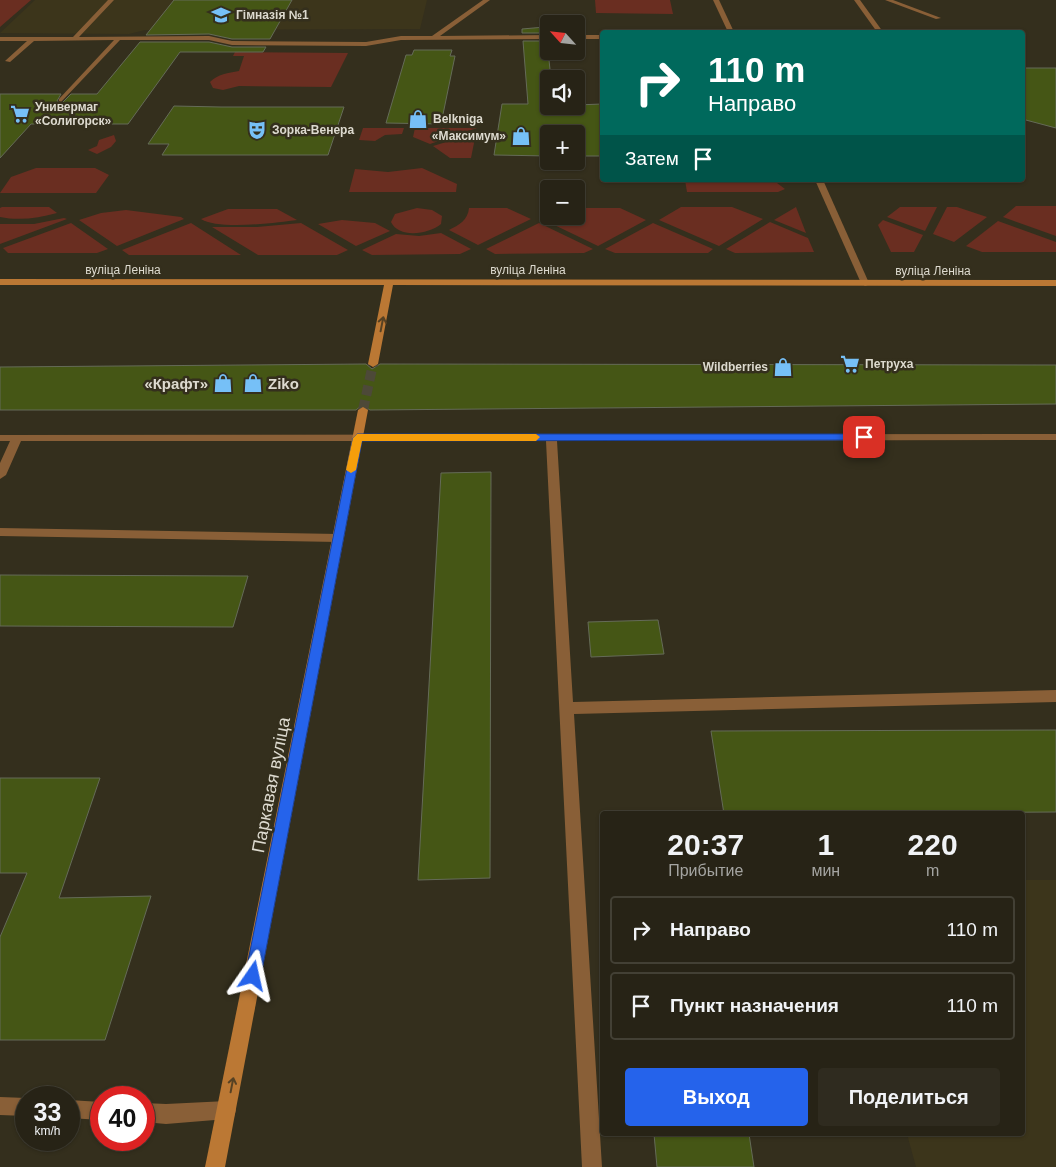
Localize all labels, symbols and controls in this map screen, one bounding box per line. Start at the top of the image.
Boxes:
school or university icon: Гімназія №1 [210,4,232,26]
place label: Гімназія №1 [236,8,309,22]
north arrow [540,15,585,60]
map controls [540,15,585,225]
icon: right [625,50,690,115]
text: 110 m [708,50,805,89]
button: sound [540,70,585,115]
text: Направо [708,91,796,116]
place label: Универмаг «Солигорск» [35,100,112,128]
supermarket icon: Универмаг «Солигорск» [9,103,31,125]
shop icon: Belkniga [407,108,429,130]
place label: Belkniga [433,112,483,126]
theatre icon: Зорка-Венера [246,119,268,141]
place label: Зорка-Венера [272,123,354,137]
shop icon: «Максимум» [510,125,532,147]
button: + [540,125,585,170]
place label: «Максимум» [432,129,506,143]
icon: arrive [689,145,717,173]
text: Затем [625,148,679,169]
button: − [540,180,585,225]
street label: вуліца Леніна [85,263,161,277]
street label: вуліца Леніна [490,263,566,277]
street label: вуліца Леніна [895,264,971,278]
one-way arrow [378,316,387,332]
supermarket icon: Петруха [839,353,861,375]
shop icon: Wildberries [772,356,794,378]
place label: Петруха [865,357,914,371]
place label: Wildberries [703,360,768,374]
shop icon: «Крафт» [212,372,234,394]
shop icon: Ziko [242,372,264,394]
place label: «Крафт» [144,375,208,392]
place label: Ziko [268,375,299,392]
pin [843,416,885,458]
icon: arrive [850,423,878,451]
street label: Паркавая вуліца [248,714,294,855]
text: 20:37 [667,828,744,861]
text: 1 [817,828,834,861]
text: 220 [908,828,958,861]
text: Прибытие [668,862,743,879]
text: мин [811,862,840,879]
text: m [926,862,939,879]
icon: right [627,916,655,944]
text: Направо [670,919,751,940]
text: 110 m [947,919,998,940]
position arrow [226,949,278,1001]
icon: arrive [627,992,655,1020]
text: Пункт назначения [670,995,839,1016]
text: 110 m [947,995,998,1016]
button: Выход [625,1068,808,1126]
button: Поделиться [818,1068,1000,1126]
one-way arrow [227,1077,237,1093]
speed limit sign: 40 [90,1086,155,1151]
text: 33 [34,1098,61,1126]
text: km/h [34,1124,61,1138]

